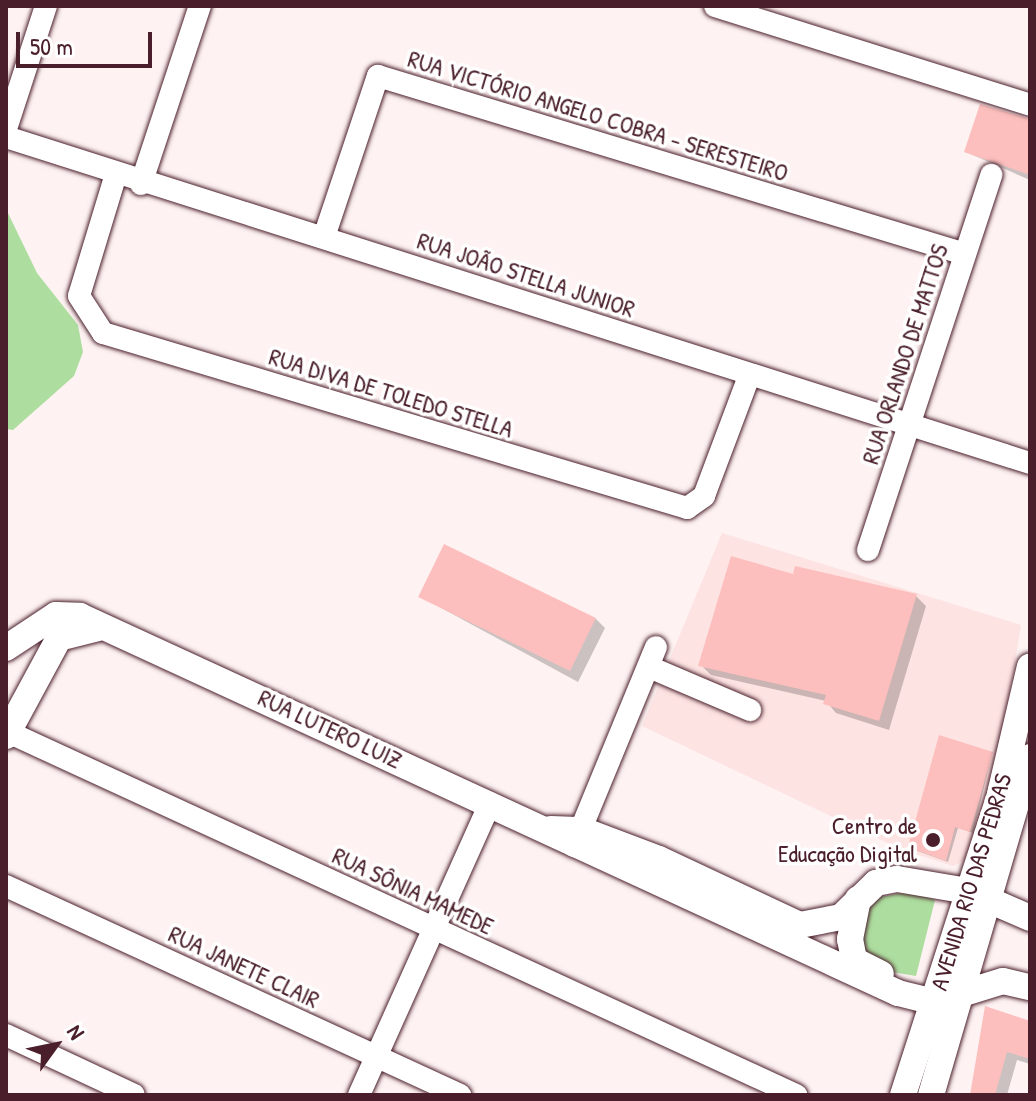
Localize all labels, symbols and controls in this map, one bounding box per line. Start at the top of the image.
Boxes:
scale bar [20,16,156,66]
text: 50 m [30,30,73,62]
street label: RUA VICTÓRIO ANGELO COBRA - SERESTEIRO [405,44,791,188]
street label: RUA JOÃO STELLA JUNIOR [414,226,638,324]
street label: RUA ORLANDO DE MATTOS [856,240,954,468]
street label: RUA DIVA DE TOLEDO STELLA [266,342,516,444]
street label: RUA LUTERO LUIZ [254,683,406,775]
street label: AVENIDA RIO DAS PEDRAS [924,770,1018,994]
place label: Centro de Educação Digital [778,812,917,868]
marker: Centro de Educação Digital [924,831,942,849]
street label: RUA SÔNIA MAMEDE [328,841,498,941]
street label: RUA JANETE CLAIR [164,920,324,1014]
north arrow [16,1005,96,1085]
text: N [60,1019,92,1045]

